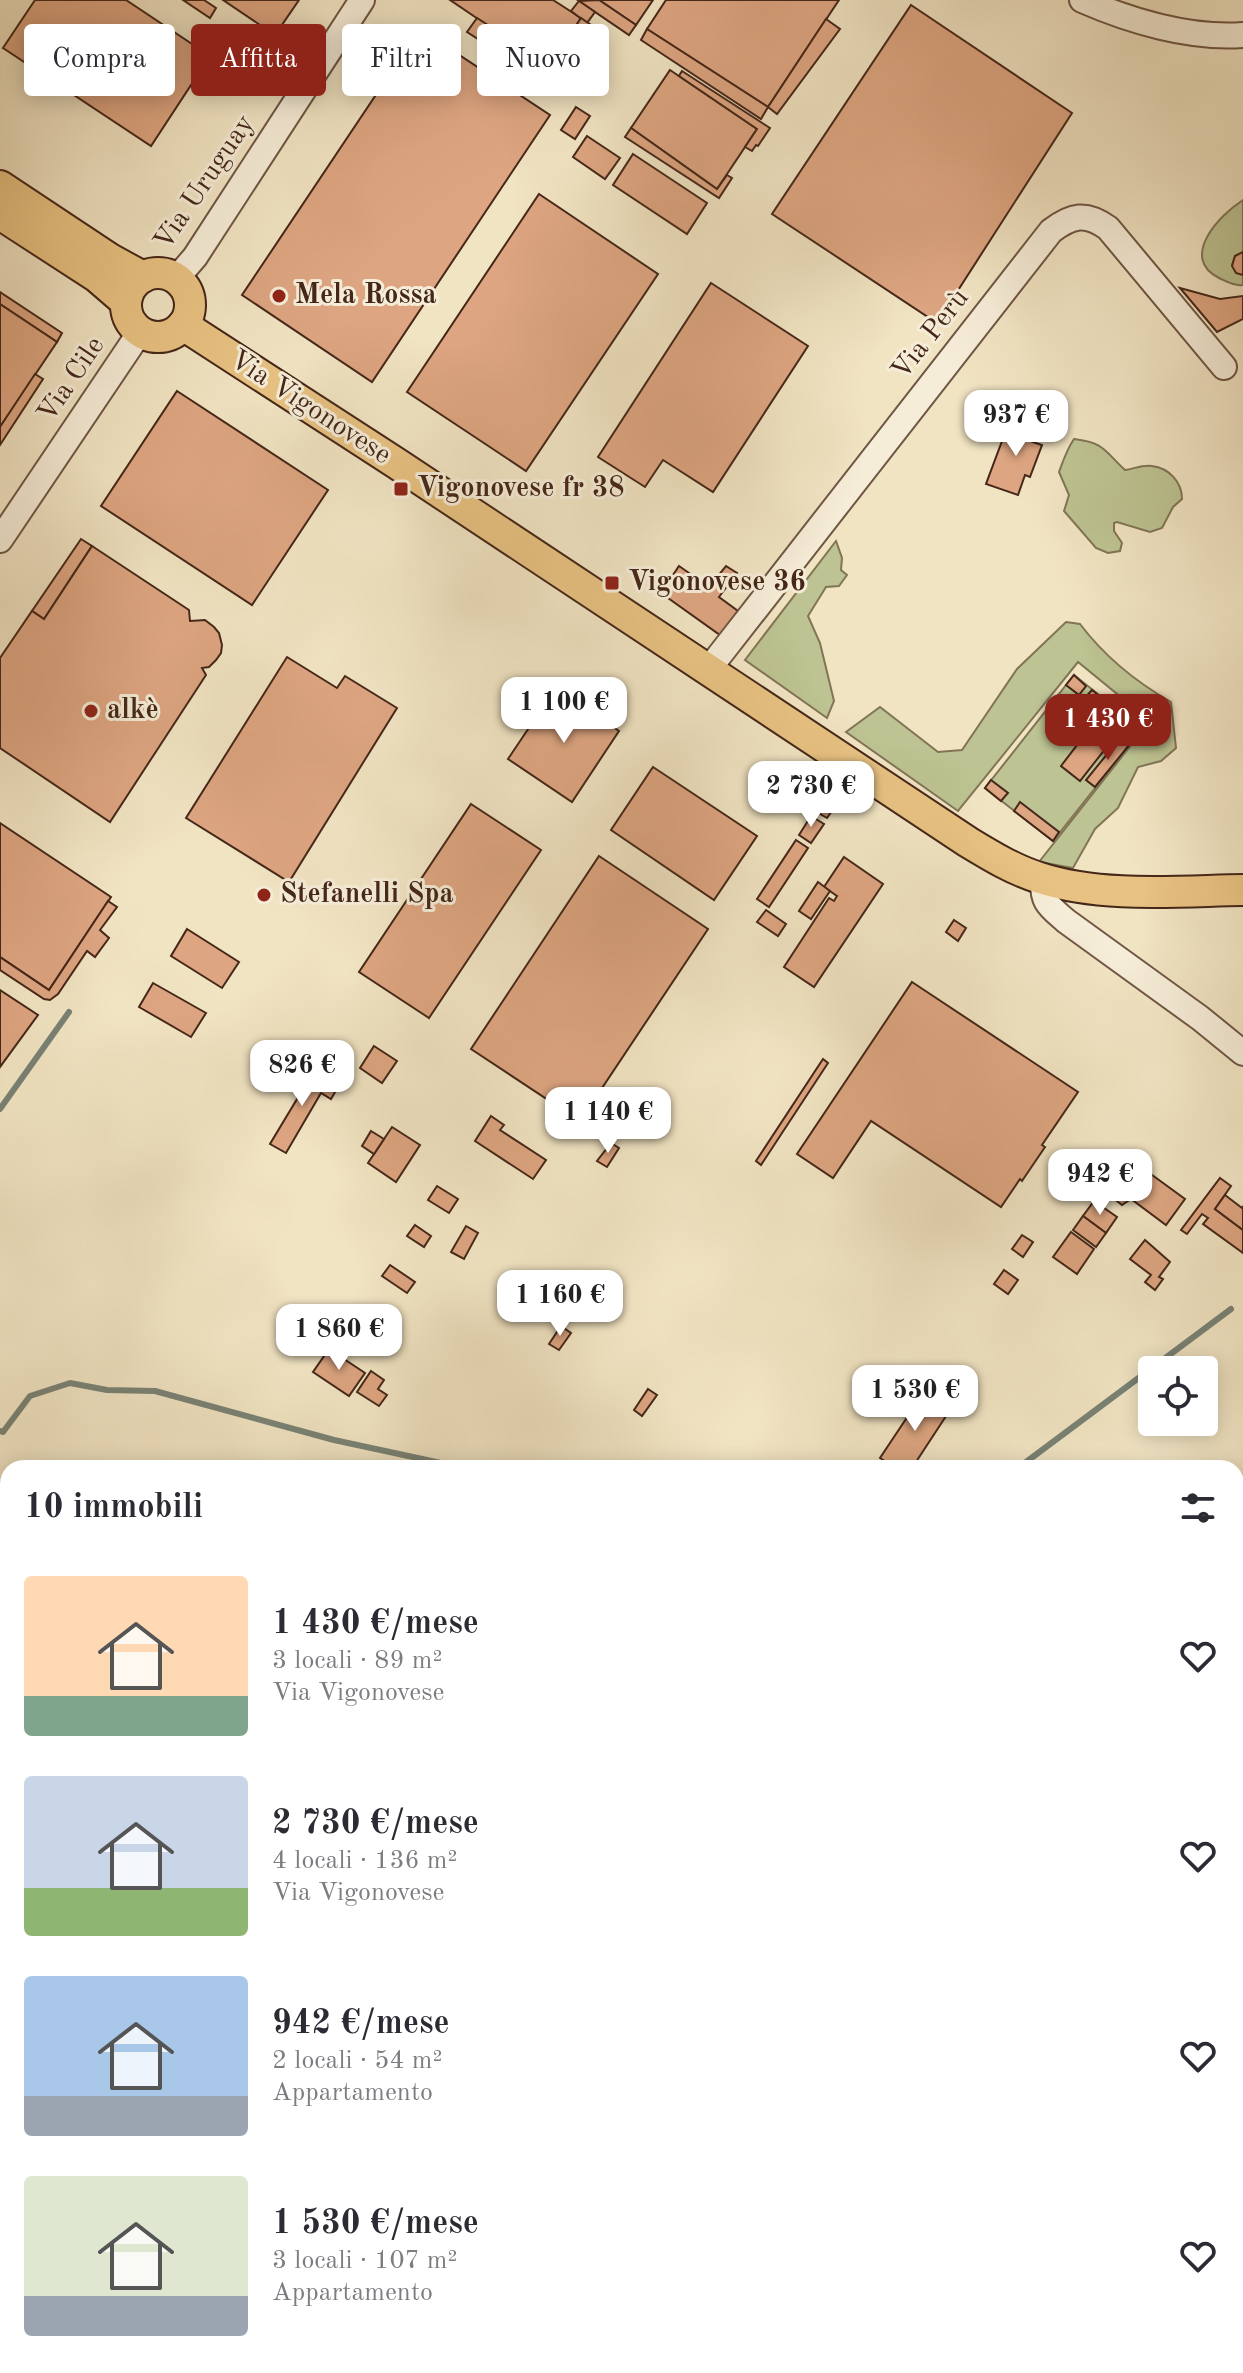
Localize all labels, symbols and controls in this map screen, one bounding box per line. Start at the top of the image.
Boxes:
chip: Compra [24,24,175,96]
chip: Affitta [191,24,326,96]
chip: Filtri [342,24,461,96]
chip: Nuovo [477,24,609,96]
street label: Via Uruguay [150,110,260,256]
place label: Mela Rossa [295,282,437,310]
street label: Via Perù [887,284,975,386]
marker: Mela Rossa [270,287,288,305]
street label: Via Cile [33,332,111,428]
street label: Via Vigonovese [224,346,396,470]
pin: 937 € [960,390,1072,458]
text: 937 € [982,403,1050,429]
place label: Vigonovese fr 38 [417,475,624,503]
marker: Vigonovese fr 38 [392,480,410,498]
place label: Vigonovese 36 [628,569,806,597]
marker: Vigonovese 36 [603,574,621,592]
pin: 1 100 € [490,677,638,745]
text: 1 100 € [519,690,609,716]
pin: 1 430 € [1034,694,1182,762]
place label: alkè [107,697,159,725]
marker: alkè [82,702,100,720]
text: 1 430 € [1063,707,1153,733]
pin: 2 730 € [737,761,885,829]
text: 2 730 € [766,774,856,800]
place label: Stefanelli Spa [280,881,454,909]
marker: Stefanelli Spa [255,886,273,904]
pin: 826 € [246,1040,358,1108]
text: 826 € [268,1053,336,1079]
pin: 1 140 € [534,1087,682,1155]
text: 1 140 € [563,1100,653,1126]
pin: 942 € [1044,1149,1156,1217]
text: 942 € [1066,1162,1134,1188]
pin: 1 160 € [486,1270,634,1338]
text: 1 160 € [515,1283,605,1309]
pin: 1 860 € [265,1304,413,1372]
text: 1 860 € [294,1317,384,1343]
map controls [1138,1356,1218,1436]
button: locate [1138,1356,1218,1436]
pin: 1 530 € [841,1365,989,1433]
text: 1 530 € [870,1378,960,1404]
icon: filters [1176,1486,1220,1530]
text: 10 immobili [24,1491,203,1525]
text: 1 430 €/mese [272,1607,479,1641]
icon: home [88,1608,184,1704]
icon: heart [1176,1634,1220,1678]
text: 3 locali · 89 m² [272,1648,442,1674]
text: Via Vigonovese [272,1680,445,1706]
text: 2 730 €/mese [272,1807,479,1841]
icon: home [88,1808,184,1904]
icon: heart [1176,1834,1220,1878]
text: 4 locali · 136 m² [272,1848,457,1874]
text: Via Vigonovese [272,1880,445,1906]
text: 942 €/mese [272,2007,450,2041]
icon: home [88,2008,184,2104]
icon: heart [1176,2034,1220,2078]
text: 2 locali · 54 m² [272,2048,442,2074]
text: Appartamento [272,2080,433,2106]
text: 1 530 €/mese [272,2207,479,2241]
icon: home [88,2208,184,2304]
icon: heart [1176,2234,1220,2278]
text: 3 locali · 107 m² [272,2248,457,2274]
text: Appartamento [272,2280,433,2306]

